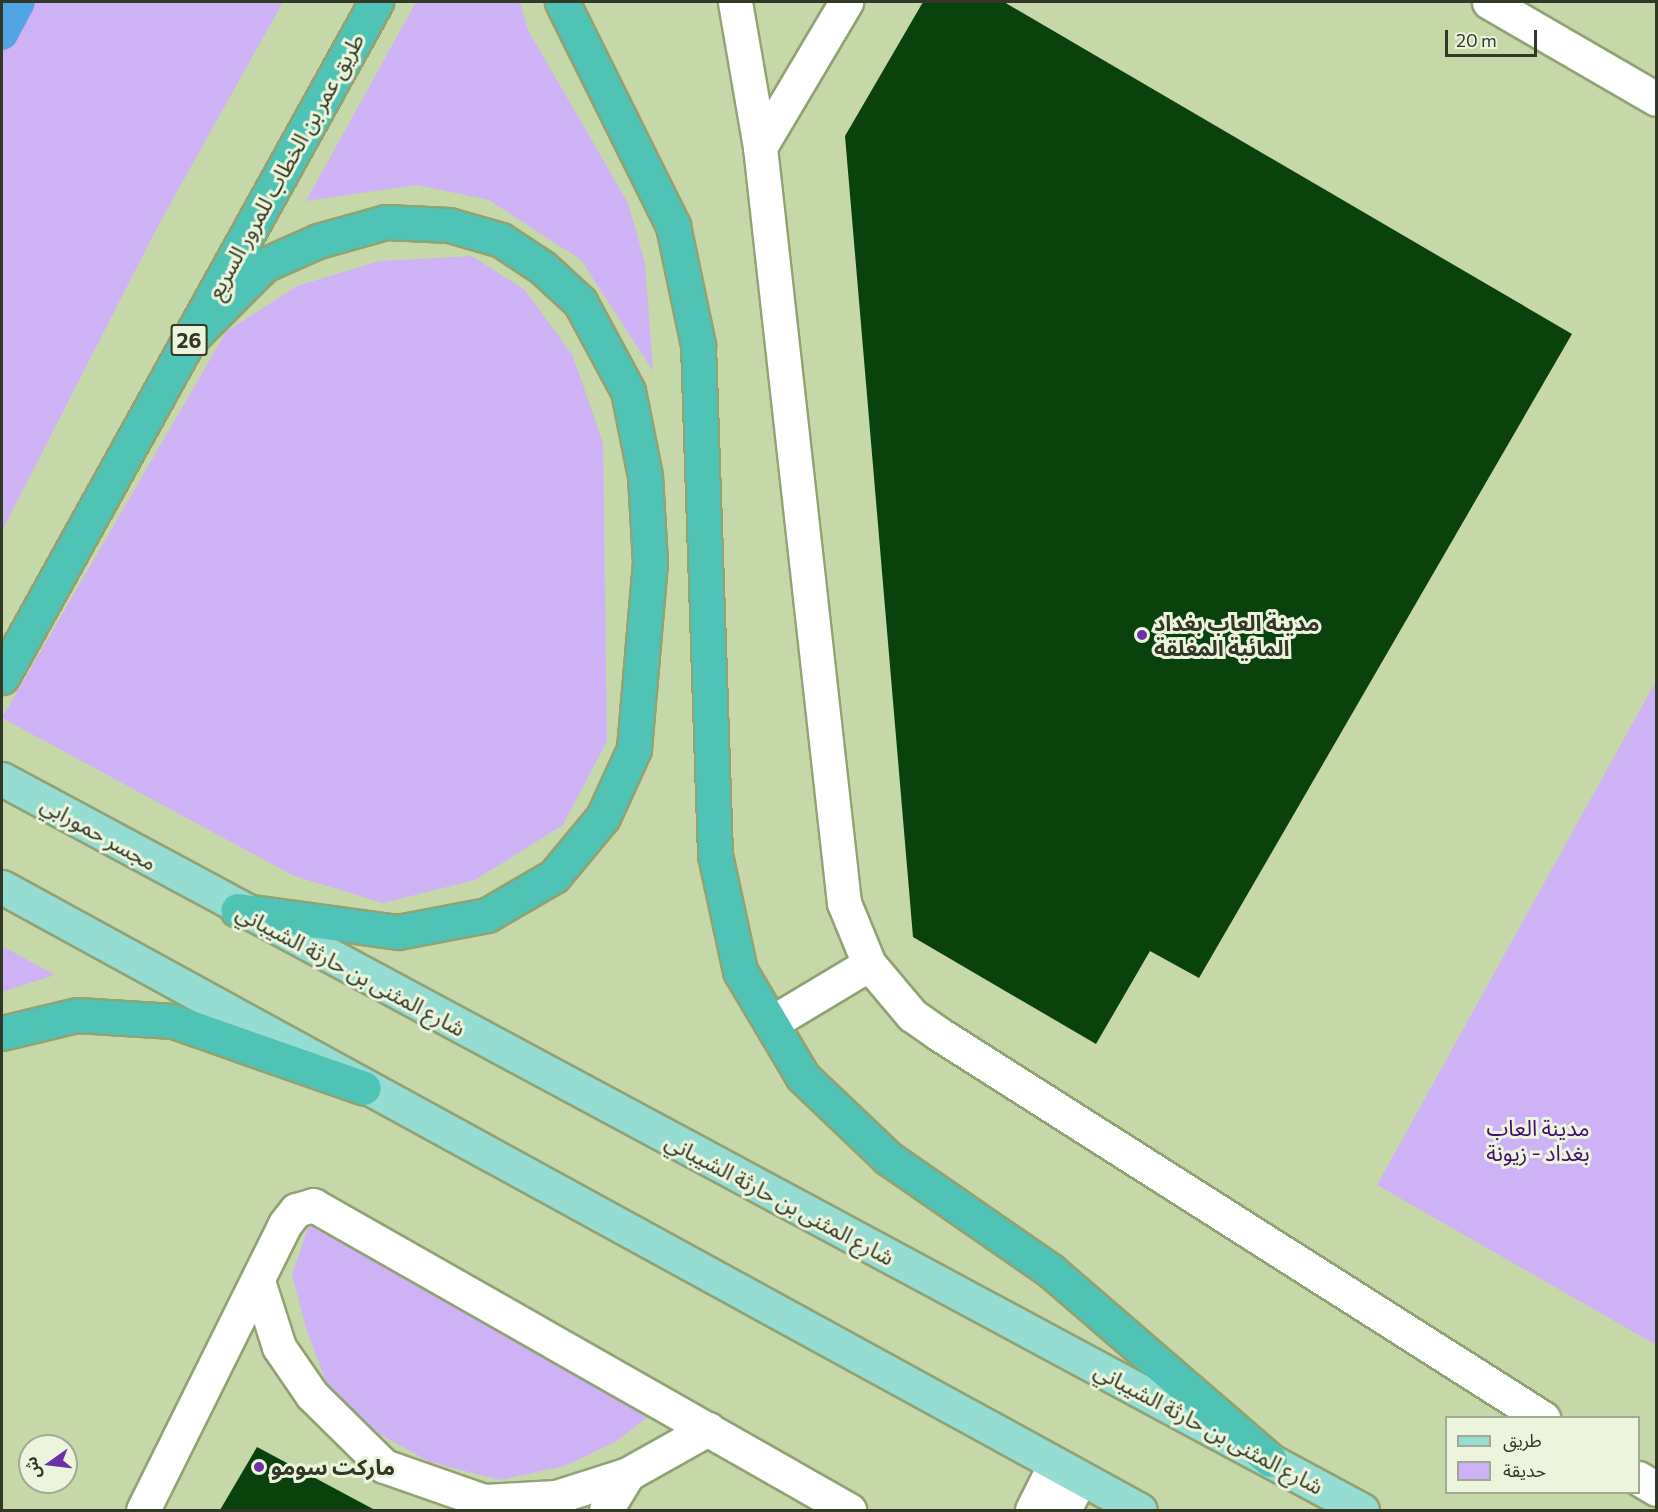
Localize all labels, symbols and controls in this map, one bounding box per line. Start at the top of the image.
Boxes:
scale bar [1448,18,1540,56]
street label: طريق عمر بن الخطاب للمرور السريع [201,29,369,303]
text: 20 m [1456,29,1497,51]
road number: 26 [170,322,208,358]
place label: مدينة العاب بغداد المائية المغلقة [1154,609,1320,660]
marker: مدينة العاب بغداد المائية المغلقة [1135,628,1149,642]
street label: مجسر حمورابي [37,790,161,876]
street label: شارع المثنى بن حارثة الشيباني [232,898,470,1042]
park label: مدينة العاب بغداد - زيونة [1486,1114,1590,1166]
street label: شارع المثنى بن حارثة الشيباني [661,1127,899,1271]
street label: شارع المثنى بن حارثة الشيباني [1090,1356,1328,1500]
legend [1445,1416,1640,1494]
text: طريق [1503,1429,1542,1451]
north arrow [18,1434,78,1494]
place label: ماركت سومو [271,1454,395,1480]
text: ش [20,1455,44,1481]
text: حديقة [1503,1459,1546,1481]
marker: ماركت سومو [252,1460,266,1474]

